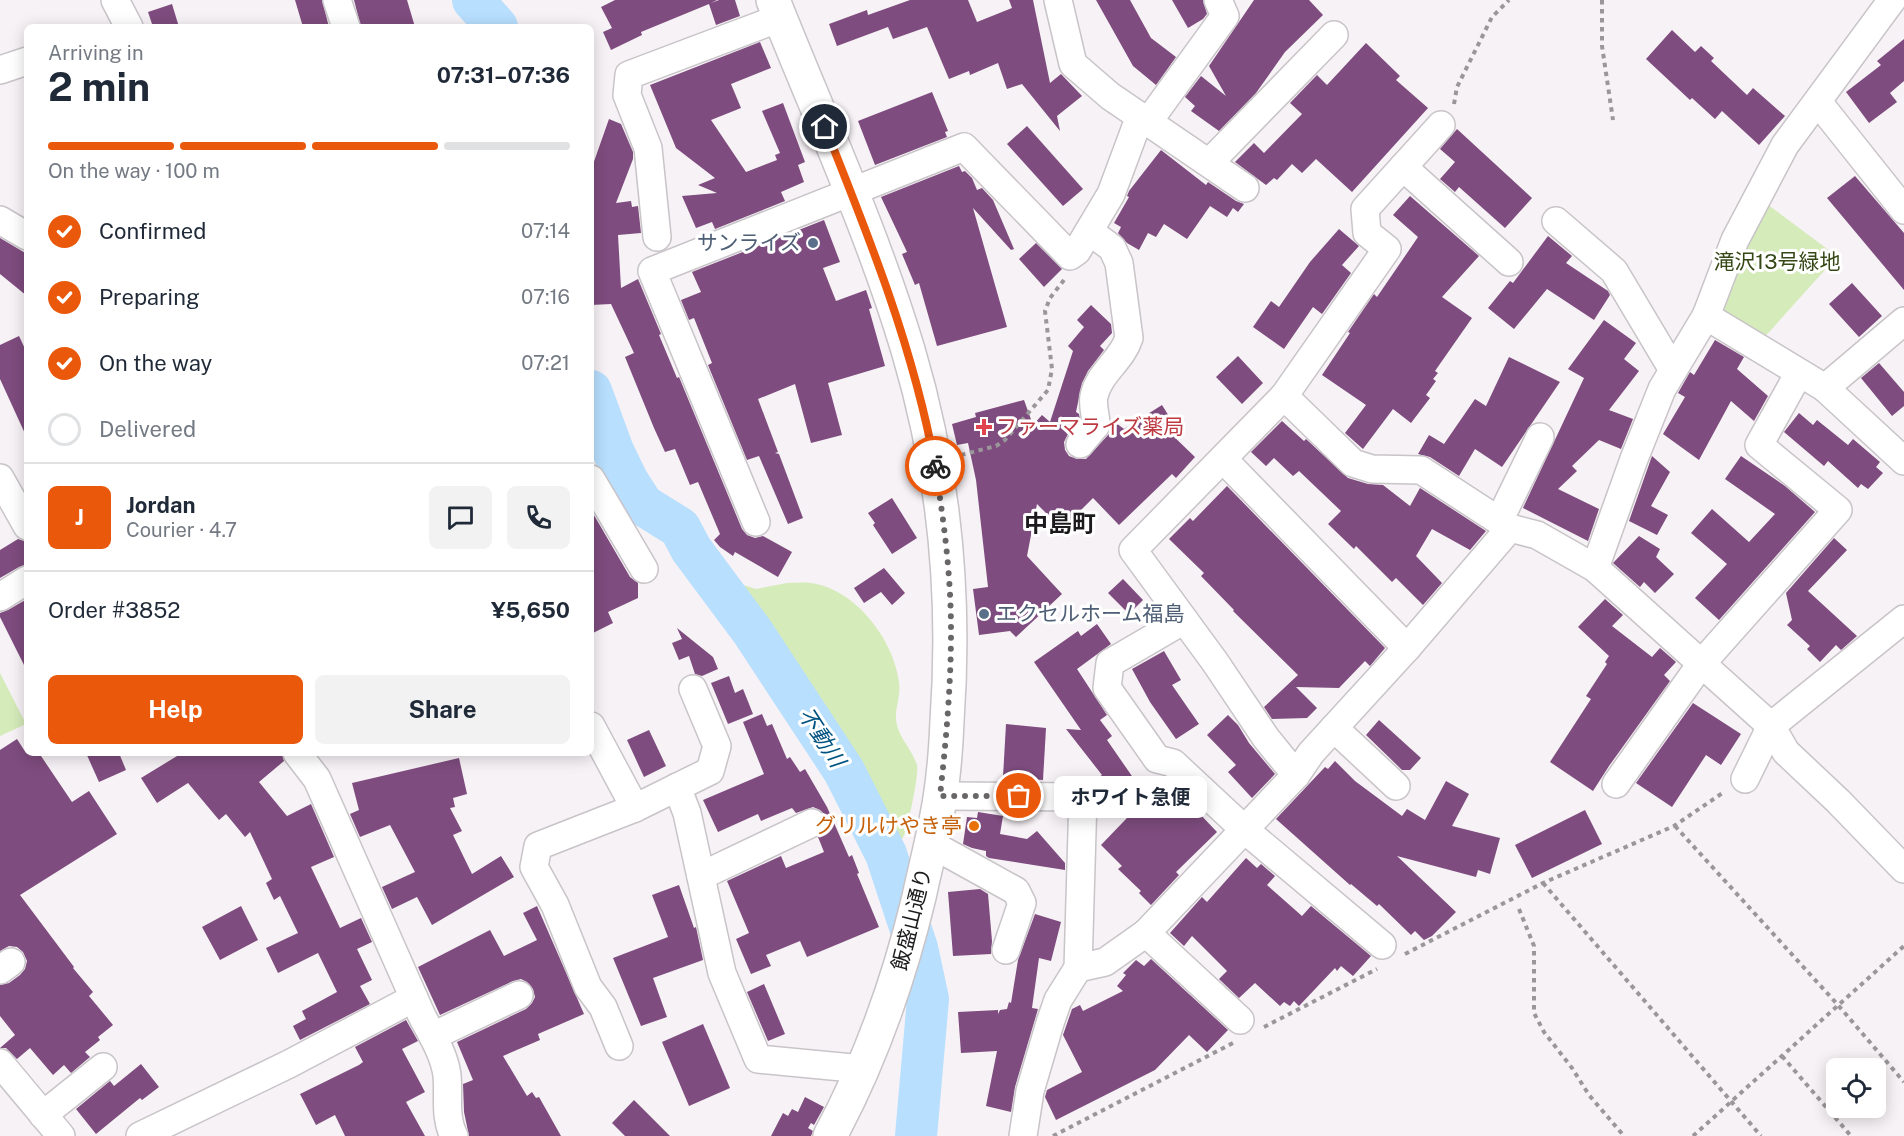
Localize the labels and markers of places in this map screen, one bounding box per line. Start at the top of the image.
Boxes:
pin [799,101,850,152]
place label: サンライズ [697,230,801,255]
marker: サンライズ [806,236,820,250]
place label: ファーマライズ薬局 [996,414,1184,439]
marker: ファーマライズ薬局 [977,420,991,434]
place label: エクセルホーム福島 [996,601,1184,626]
marker: エクセルホーム福島 [977,607,991,621]
pin [993,770,1044,821]
callout: ホワイト急便 [1055,775,1208,817]
place label: グリルけやき亭 [815,813,962,838]
marker: グリルけやき亭 [967,819,981,833]

